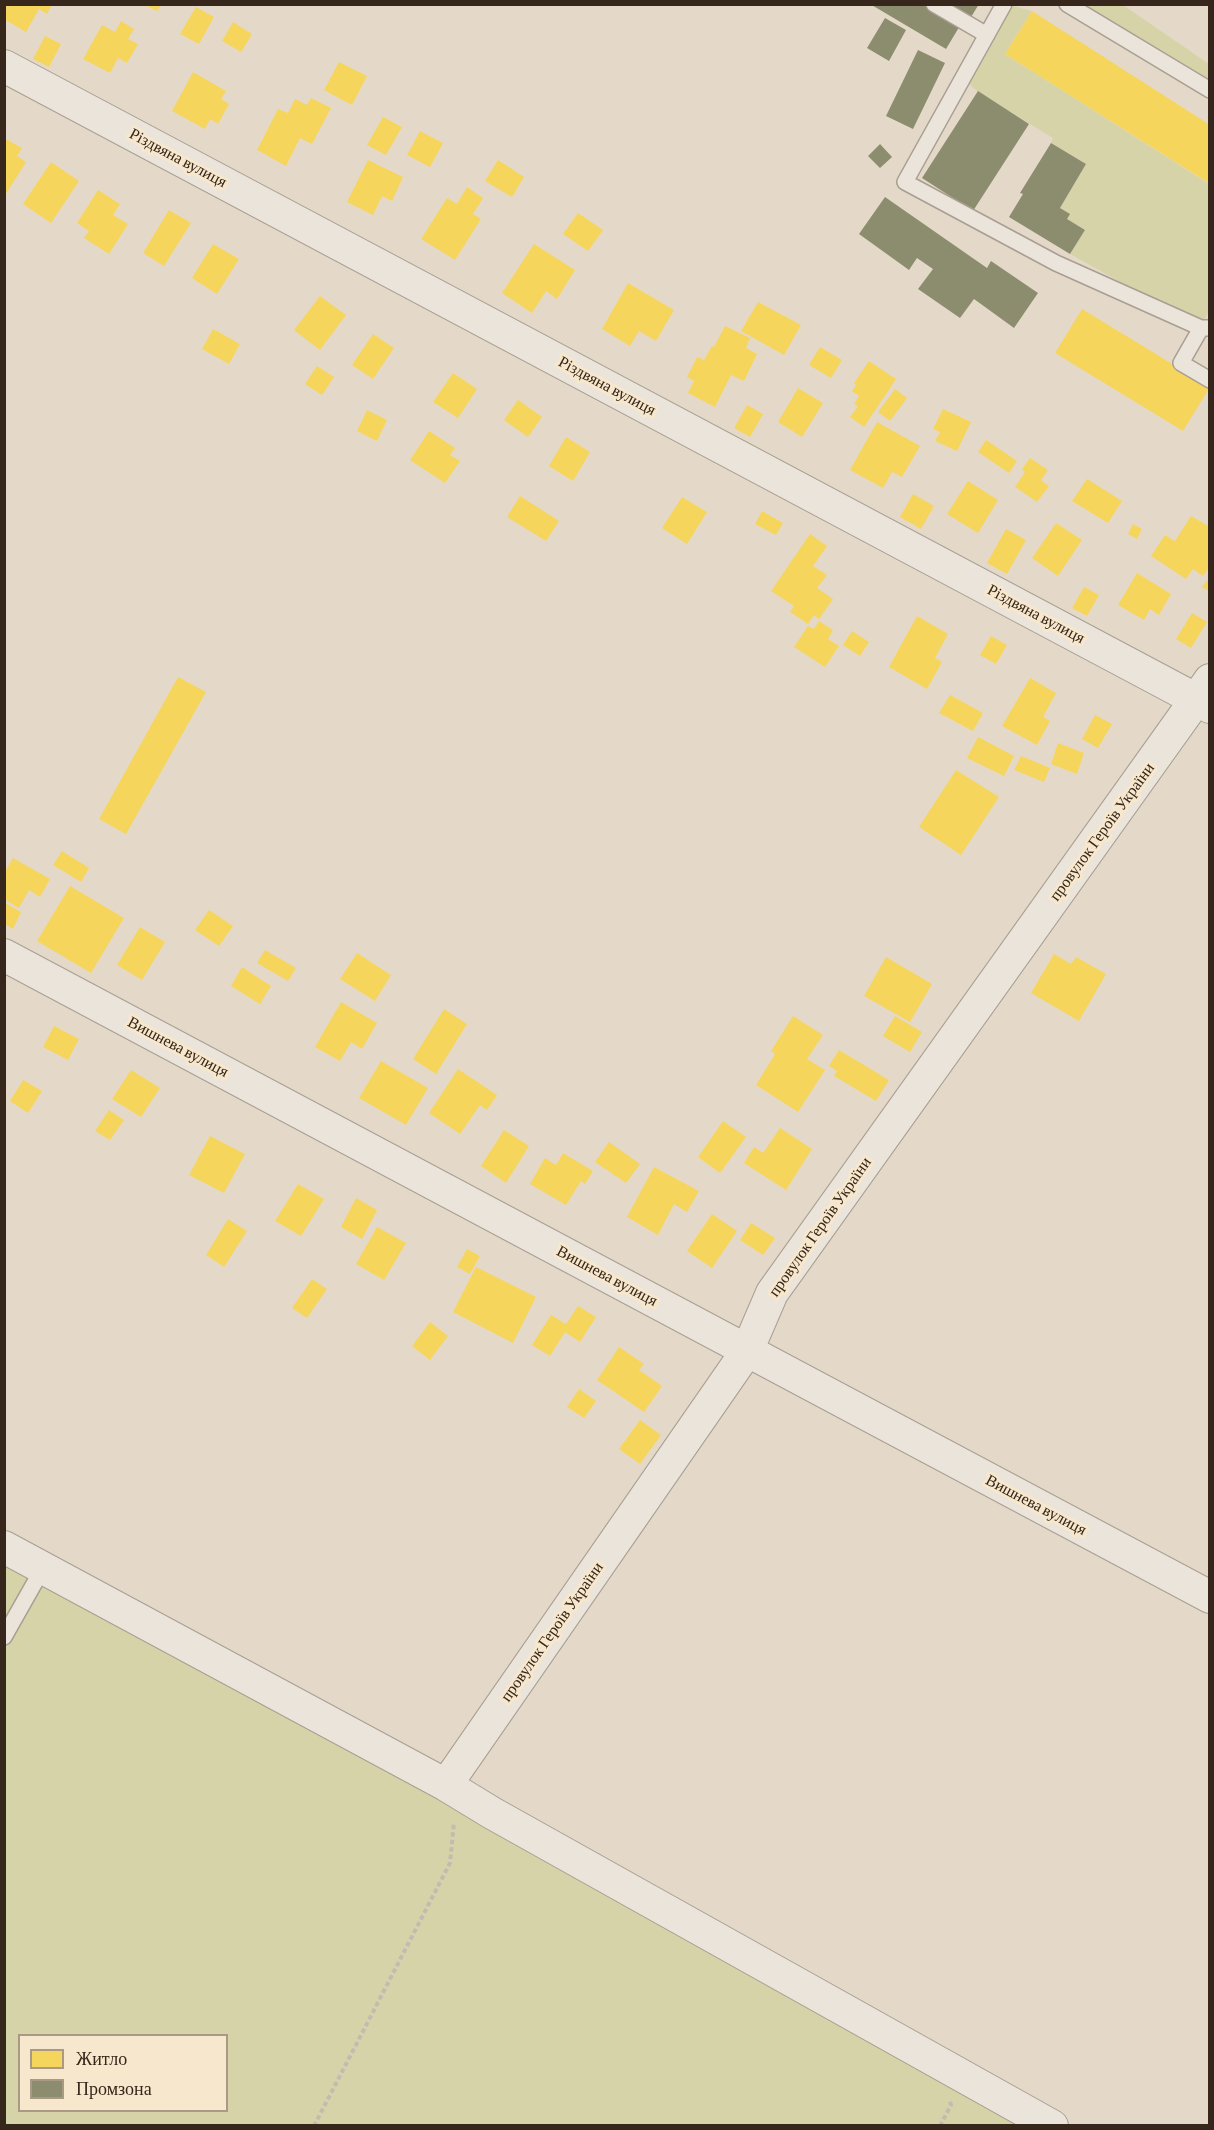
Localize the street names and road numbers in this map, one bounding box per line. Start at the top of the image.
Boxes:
street label: Різдвяна вулиця [126,124,230,192]
street label: Різдвяна вулиця [555,352,659,420]
street label: Різдвяна вулиця [984,580,1088,648]
street label: провулок Героїв України [1045,759,1159,905]
street label: Вишнева вулиця [124,1012,232,1082]
street label: провулок Героїв України [764,1153,876,1301]
street label: Вишнева вулиця [553,1241,661,1311]
street label: Вишнева вулиця [982,1470,1090,1540]
street label: провулок Героїв України [496,1558,608,1706]

